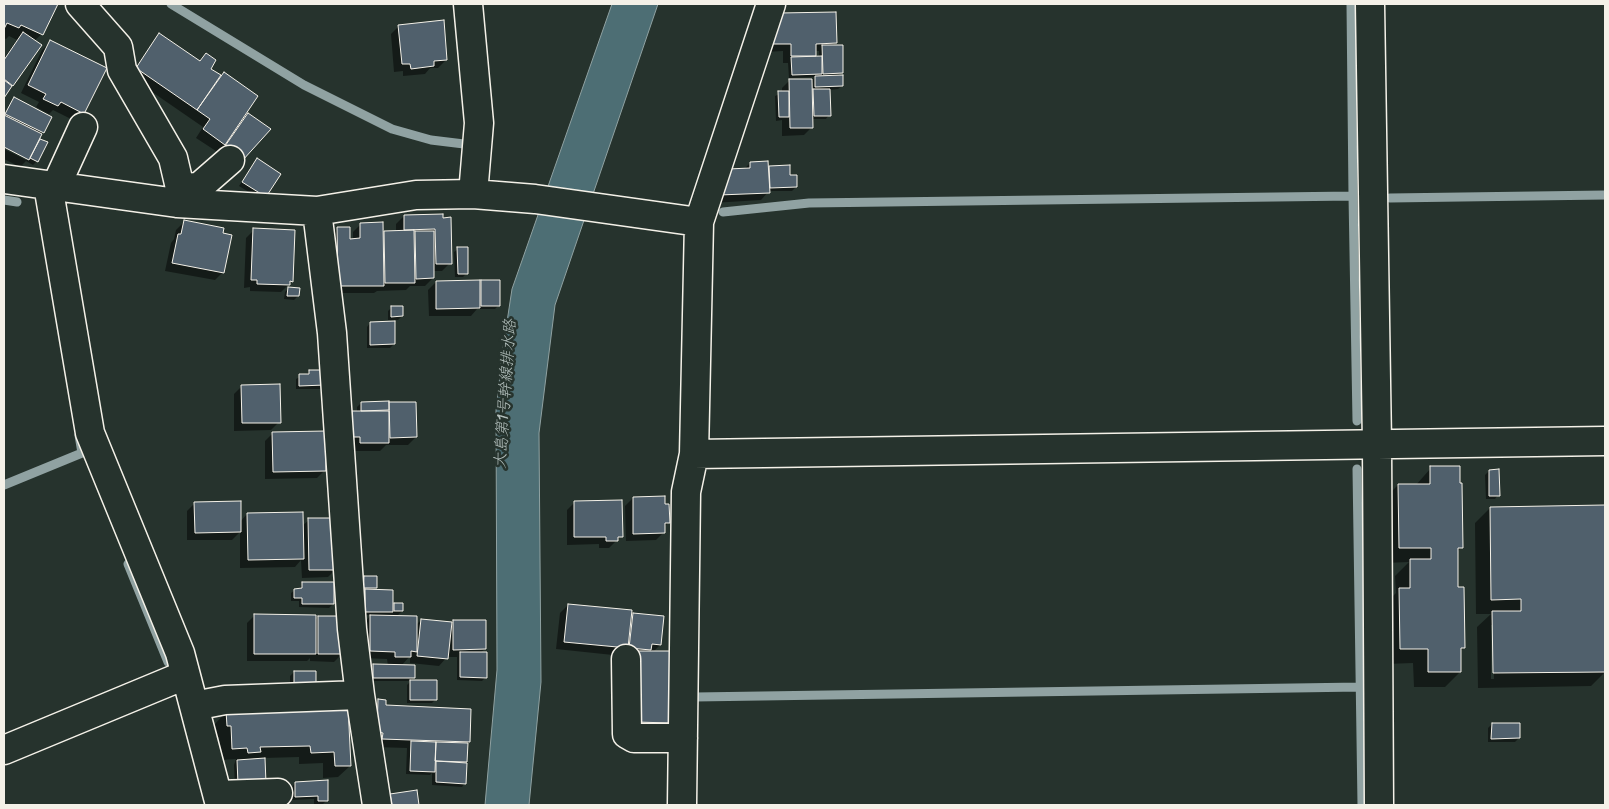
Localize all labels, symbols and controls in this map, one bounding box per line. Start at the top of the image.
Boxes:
water label: 大島第1号幹線排水路 [491,319,521,469]

